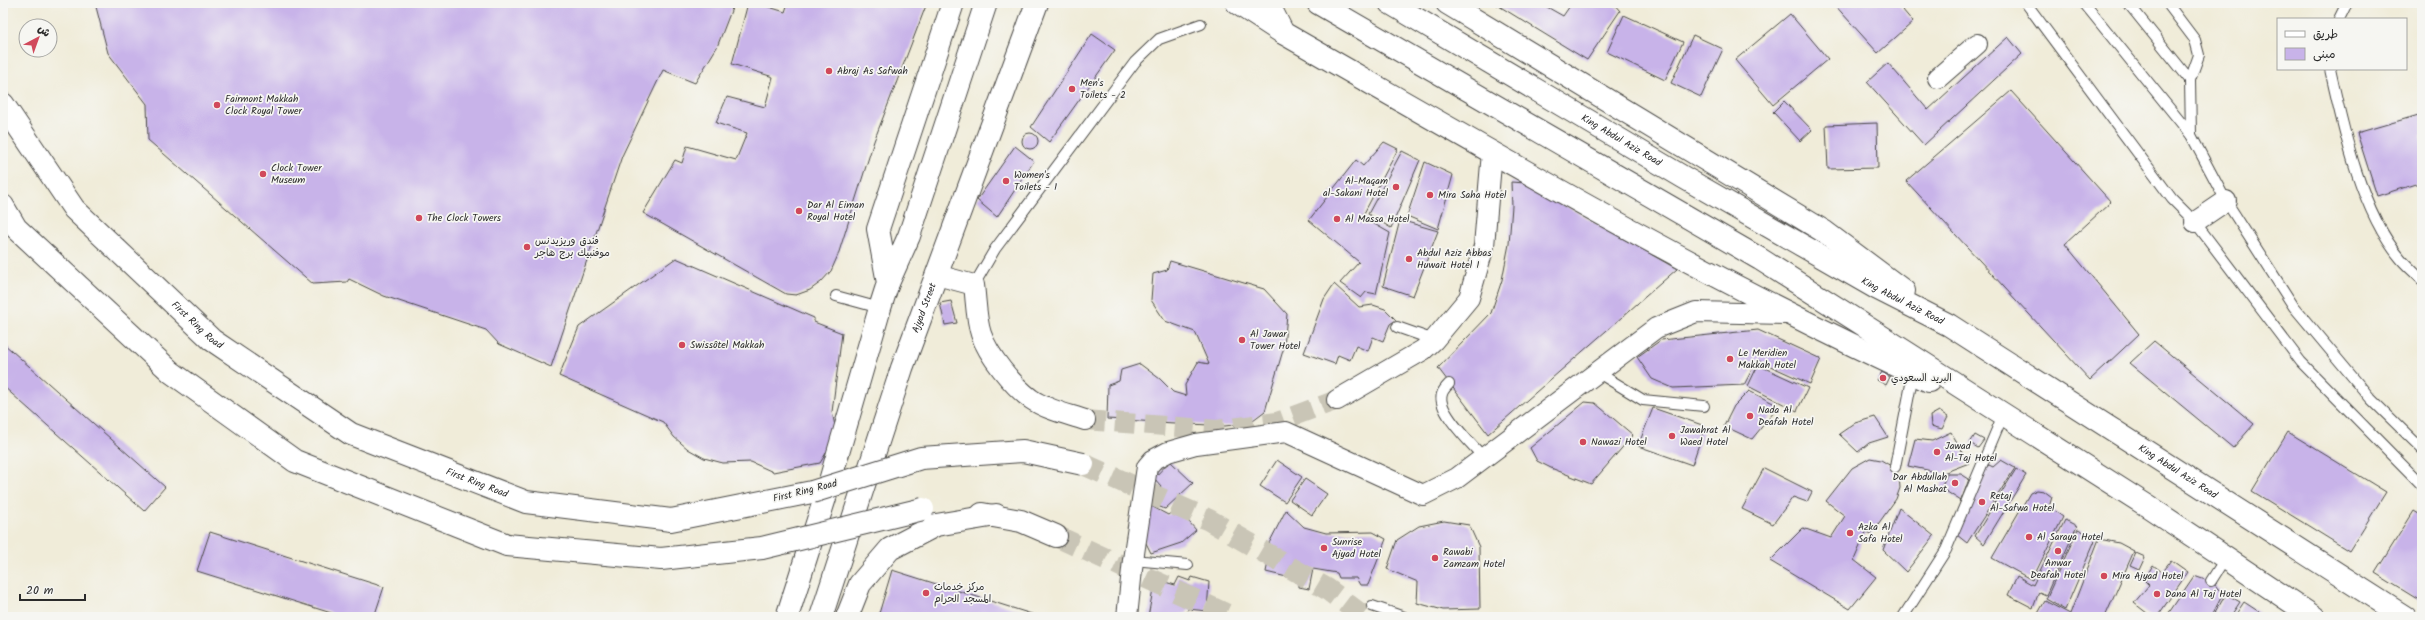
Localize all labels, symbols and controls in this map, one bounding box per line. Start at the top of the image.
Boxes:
north arrow [18,18,58,58]
legend [2277,18,2407,70]
text: ش [33,20,54,42]
text: طريق [2313,25,2338,44]
text: مبنى [2313,45,2336,64]
place label: Abraj As Safwah [837,63,908,79]
marker: Abraj As Safwah [824,66,834,76]
place label: Men's Toilets - 2 [1080,75,1126,103]
marker: Men's Toilets - 2 [1067,84,1077,94]
place label: Fairmont Makkah Clock Royal Tower [225,91,302,119]
marker: Fairmont Makkah Clock Royal Tower [212,100,222,110]
street label: King Abdul Aziz Road [1578,110,1666,171]
place label: Clock Tower Museum [271,160,322,188]
place label: Women's Toilets - 1 [1014,167,1057,195]
marker: Clock Tower Museum [258,169,268,179]
place label: Al-Maqam al-Sakani Hotel [1323,173,1389,201]
marker: Women's Toilets - 1 [1001,176,1011,186]
marker: Al-Maqam al-Sakani Hotel [1391,182,1401,192]
place label: Mira Saha Hotel [1438,187,1507,203]
marker: Mira Saha Hotel [1425,190,1435,200]
place label: Dar Al Eiman Royal Hotel [807,197,864,225]
marker: Dar Al Eiman Royal Hotel [794,206,804,216]
place label: The Clock Towers [427,210,502,226]
place label: Al Massa Hotel [1345,211,1410,227]
marker: The Clock Towers [414,213,424,223]
marker: Al Massa Hotel [1332,214,1342,224]
place label: فندق وريزيدنس موفنبيك برج هاجر [534,233,610,261]
marker: فندق وريزيدنس موفنبيك برج هاجر [522,242,532,252]
place label: Abdul Aziz Abbas Huwait Hotel 1 [1417,245,1492,273]
marker: Abdul Aziz Abbas Huwait Hotel 1 [1404,254,1414,264]
street label: King Abdul Aziz Road [1858,273,1948,330]
street label: Ajyad Street [908,280,941,335]
street label: First Ring Road [167,297,227,354]
place label: Al Jawar Tower Hotel [1250,326,1301,354]
marker: Al Jawar Tower Hotel [1237,335,1247,345]
place label: Swissôtel Makkah [690,337,764,353]
marker: Swissôtel Makkah [677,340,687,350]
place label: Le Meridien Makkah Hotel [1738,345,1797,373]
marker: Le Meridien Makkah Hotel [1725,354,1735,364]
place label: البريد السعودي [1891,370,1952,386]
marker: البريد السعودي [1878,373,1888,383]
place label: Nada Al Deafah Hotel [1758,402,1814,430]
marker: Nada Al Deafah Hotel [1745,411,1755,421]
place label: Jawahrat Al Waed Hotel [1680,422,1731,450]
marker: Jawahrat Al Waed Hotel [1667,431,1677,441]
place label: Nawazi Hotel [1591,434,1647,450]
marker: Nawazi Hotel [1578,437,1588,447]
place label: Jawad Al-Taj Hotel [1945,438,1997,466]
street label: King Abdul Aziz Road [2135,440,2222,503]
marker: Jawad Al-Taj Hotel [1932,447,1942,457]
street label: First Ring Road [444,464,511,503]
place label: Dar Abdullah Al Mashat [1892,469,1947,497]
street label: First Ring Road [771,475,840,507]
marker: Dar Abdullah Al Mashat [1950,478,1960,488]
place label: Retaj Al-Safwa Hotel [1990,488,2055,516]
marker: Retaj Al-Safwa Hotel [1977,497,1987,507]
place label: Azka Al Safa Hotel [1858,519,1903,547]
marker: Azka Al Safa Hotel [1845,528,1855,538]
place label: Al Saraya Hotel [2037,529,2104,545]
marker: Al Saraya Hotel [2024,532,2034,542]
place label: Sunrise Ajyad Hotel [1332,534,1382,562]
marker: Sunrise Ajyad Hotel [1319,543,1329,553]
place label: Rawabi Zamzam Hotel [1443,544,1506,572]
marker: Anwar Deafah Hotel [2053,546,2063,556]
marker: Rawabi Zamzam Hotel [1430,553,1440,563]
place label: Anwar Deafah Hotel [2030,555,2086,583]
place label: Mira Ajyad Hotel [2112,568,2184,584]
marker: Mira Ajyad Hotel [2099,571,2109,581]
scale bar [20,576,85,602]
place label: مركز خدمات المسجد الحرام [934,579,991,607]
text: 20 m [26,581,54,600]
place label: Dana Al Taj Hotel [2165,586,2242,602]
marker: مركز خدمات المسجد الحرام [921,588,931,598]
marker: Dana Al Taj Hotel [2152,589,2162,599]

